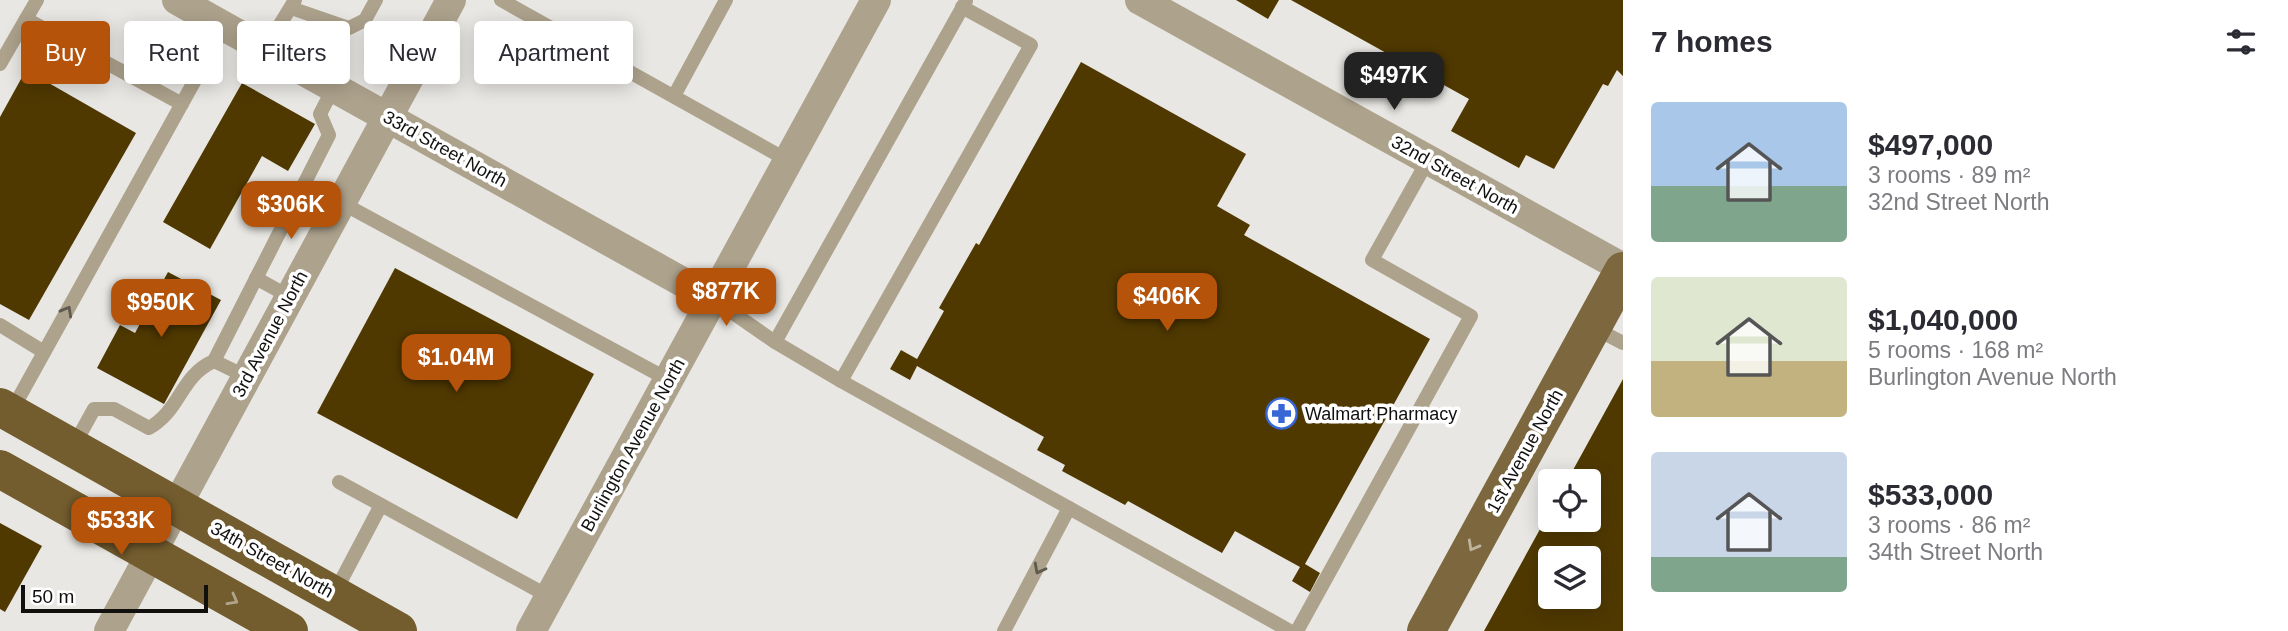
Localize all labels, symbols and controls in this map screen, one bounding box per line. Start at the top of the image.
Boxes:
chip: Buy [21,21,110,84]
chip: Rent [124,21,223,84]
chip: Filters [237,21,350,84]
chip: New [364,21,460,84]
chip: Apartment [474,21,633,84]
icon: filters [2222,23,2260,61]
text: 7 homes [1651,25,1773,58]
pin: $497K [1345,52,1443,112]
text: $497K [1360,62,1428,88]
street label: 33rd Street North [380,107,510,191]
text: $497,000 [1868,128,1993,161]
icon: home [1707,130,1791,214]
street label: 32nd Street North [1388,132,1522,218]
text: 3 rooms · 89 m² [1868,162,2030,188]
pin: $306K [242,182,340,241]
text: 32nd Street North [1868,189,2050,215]
text: $306K [257,191,325,217]
street label: 3rd Avenue North [228,268,312,400]
pin: $877K [677,268,775,328]
pin: $406K [1118,274,1216,333]
text: $877K [692,278,760,304]
pin: $950K [112,280,210,339]
text: $406K [1133,283,1201,309]
text: $950K [127,289,195,315]
text: $1,040,000 [1868,303,2018,336]
one-way arrow [59,305,72,318]
icon: home [1707,305,1791,389]
pin: $1.04M [399,334,513,394]
text: 5 rooms · 168 m² [1868,337,2043,363]
text: $1.04M [418,344,494,370]
street label: Burlington Avenue North [577,355,689,535]
text: Burlington Avenue North [1868,364,2117,390]
street label: 1st Avenue North [1483,386,1567,516]
pharmacy icon: Walmart Pharmacy [1265,397,1299,431]
place label: Walmart Pharmacy [1305,404,1457,424]
map controls [1538,469,1601,609]
button: locate [1538,469,1601,532]
text: $533,000 [1868,478,1993,511]
icon: home [1707,480,1791,564]
pin: $533K [72,498,170,557]
text: $533K [87,507,155,533]
text: 3 rooms · 86 m² [1868,512,2030,538]
street label: 34th Street North [207,518,337,602]
one-way arrow [1468,539,1481,551]
text: 34th Street North [1868,539,2043,565]
button: layers [1538,546,1601,609]
one-way arrow [1034,562,1047,574]
scale bar [21,582,208,614]
text: 50 m [32,586,74,607]
one-way arrow [226,592,238,605]

